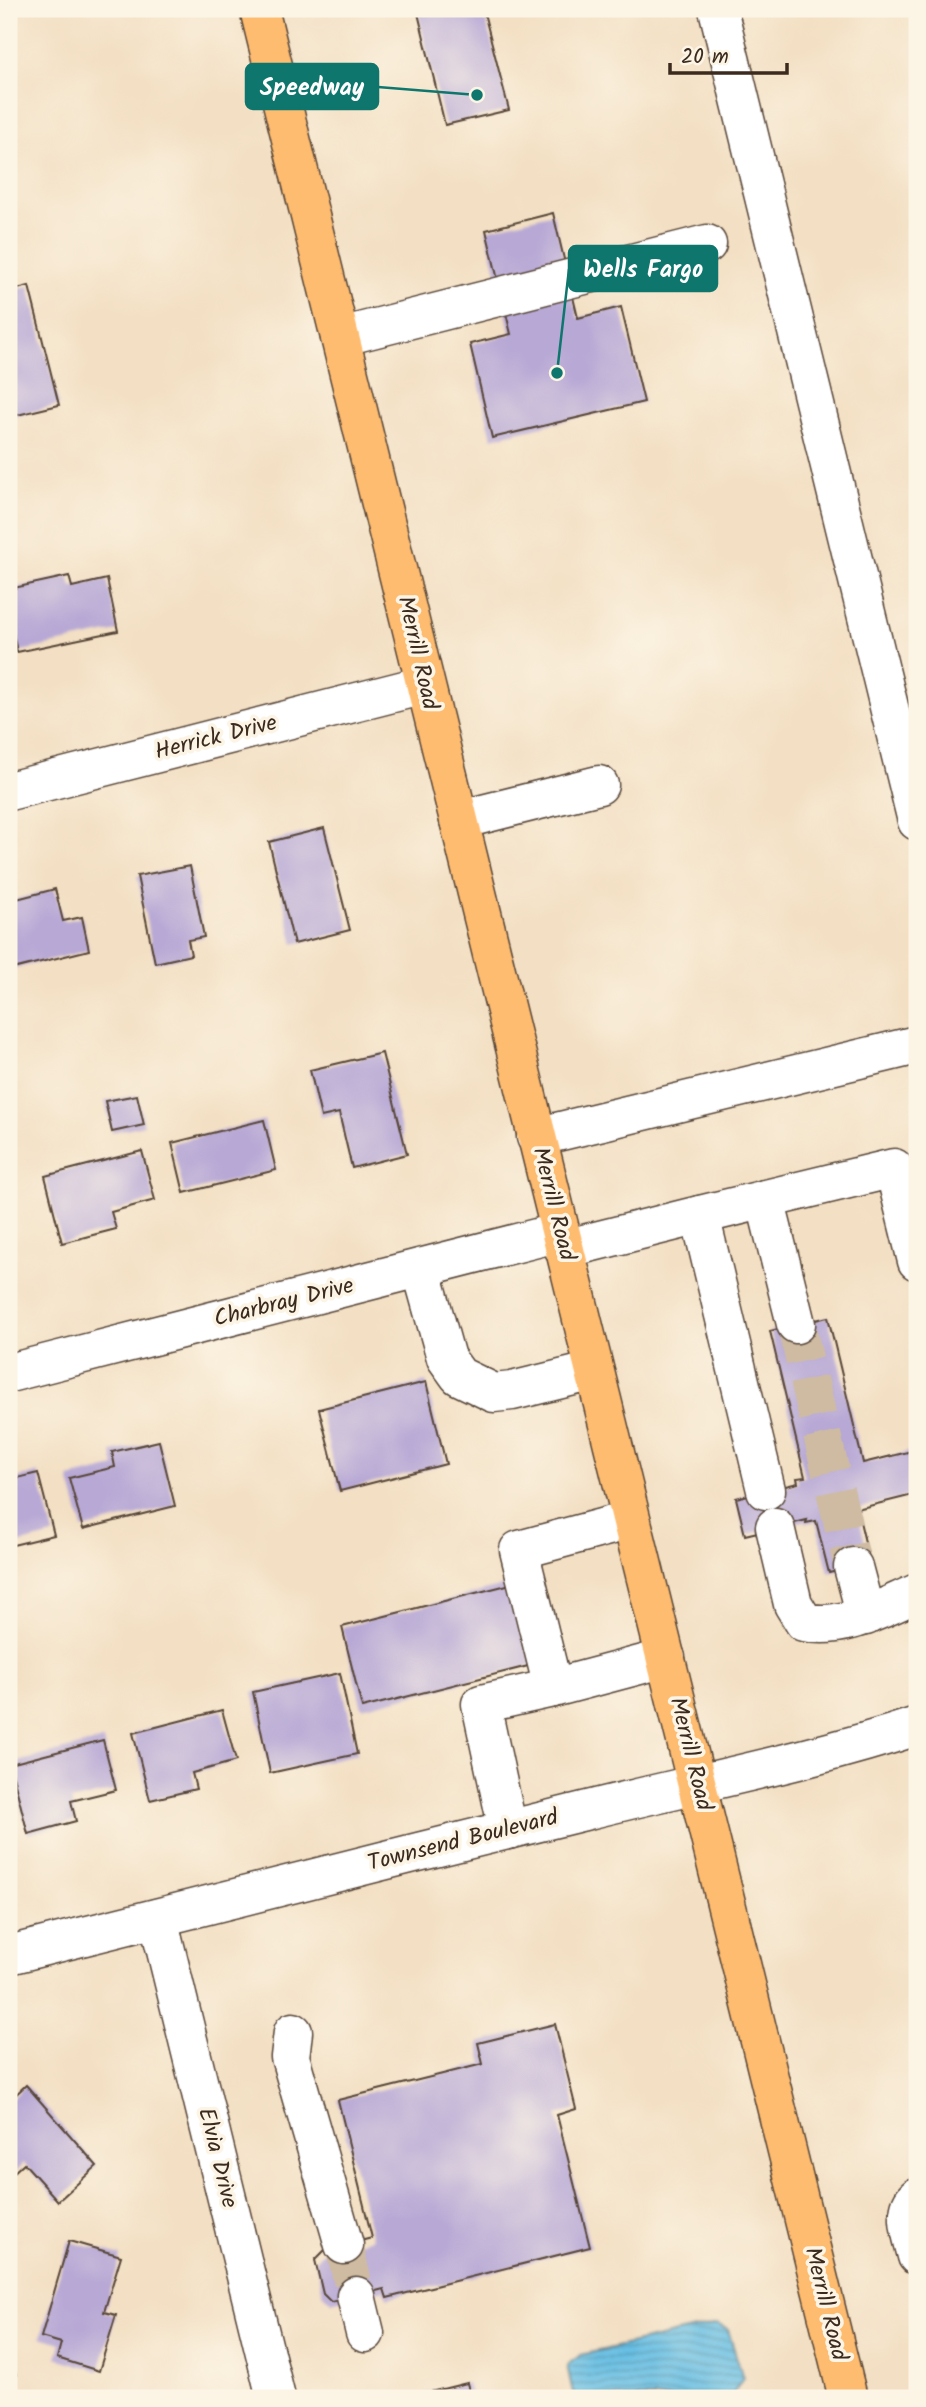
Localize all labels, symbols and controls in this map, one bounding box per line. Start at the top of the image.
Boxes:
scale bar [670,32,788,76]
text: 20 m [681,41,729,74]
callout: Speedway [246,64,378,109]
text: Speedway [260,69,365,108]
callout: Wells Fargo [569,246,717,291]
text: Wells Fargo [583,251,703,290]
street label: Merrill Road [386,593,448,714]
street label: Herrick Drive [151,705,281,771]
street label: Merrill Road [522,1143,585,1265]
street label: Charbray Drive [210,1268,358,1338]
street label: Merrill Road [659,1693,722,1815]
street label: Townsend Boulevard [364,1800,563,1882]
street label: Elvia Drive [187,2104,247,2212]
street label: Merrill Road [794,2243,857,2365]

